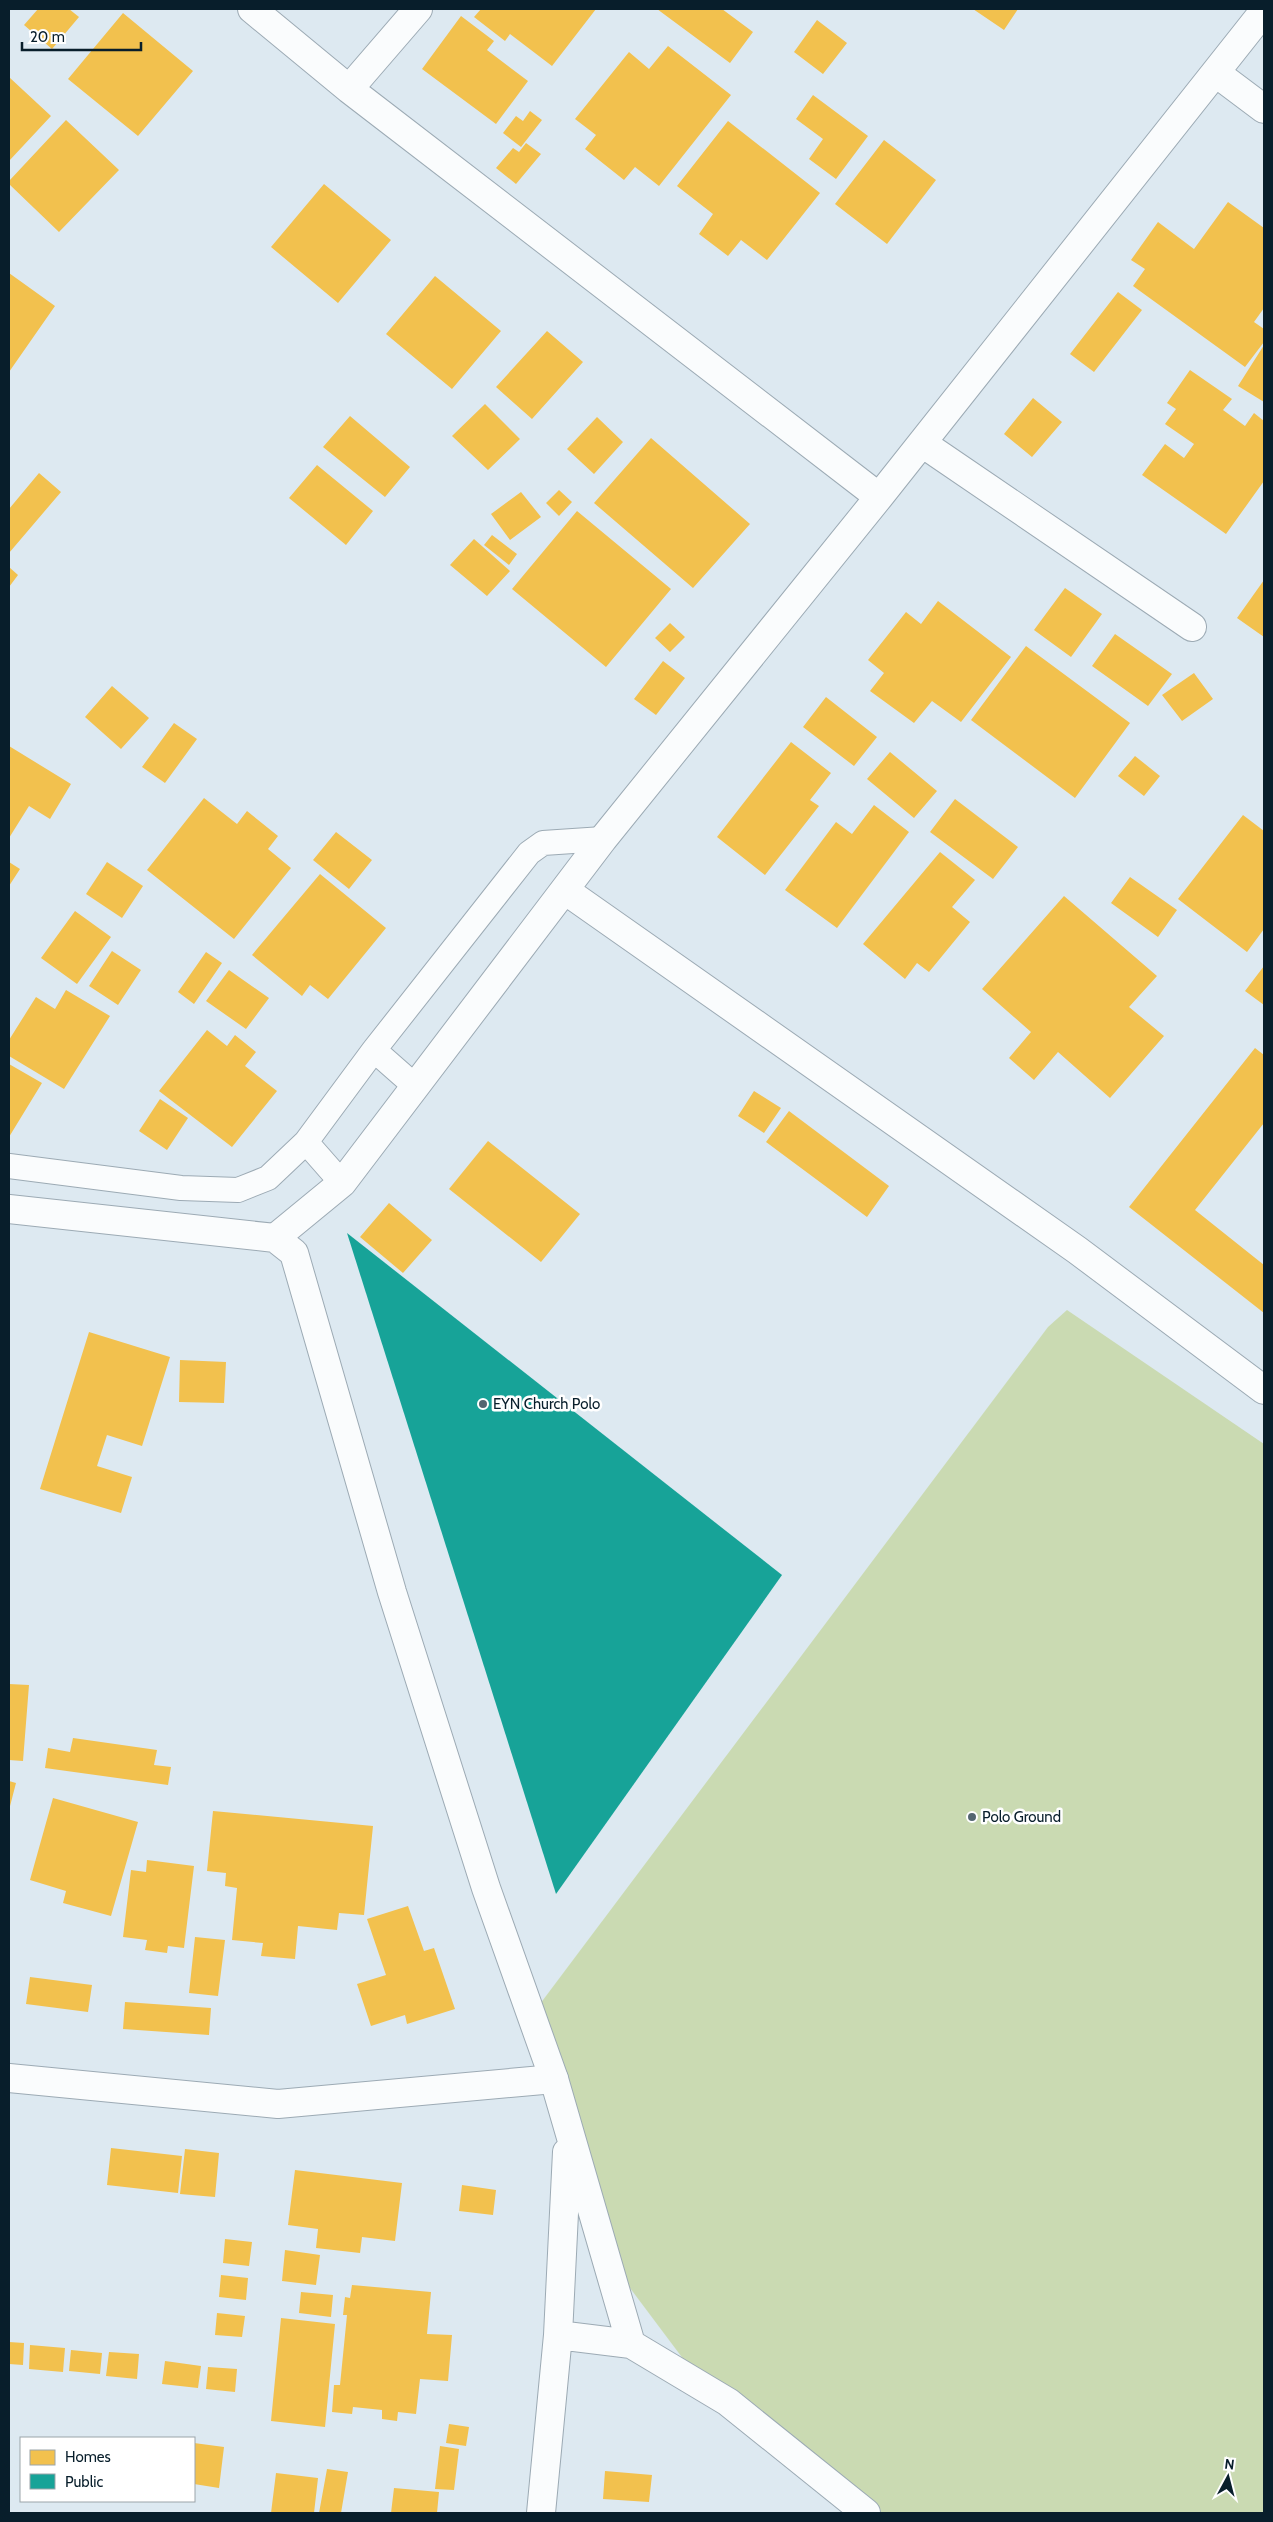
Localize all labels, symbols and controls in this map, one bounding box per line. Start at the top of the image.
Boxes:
scale bar [22,20,141,52]
text: 20 m [30,28,65,46]
place label: EYN Church Polo [493,1395,600,1413]
marker: EYN Church Polo [477,1398,489,1410]
place label: Polo Ground [982,1808,1061,1826]
marker: Polo Ground [966,1811,978,1823]
legend [20,2437,195,2502]
text: Homes [65,2448,111,2466]
north arrow [1203,2452,1253,2502]
text: N [1224,2455,1236,2474]
text: Public [65,2473,103,2491]

